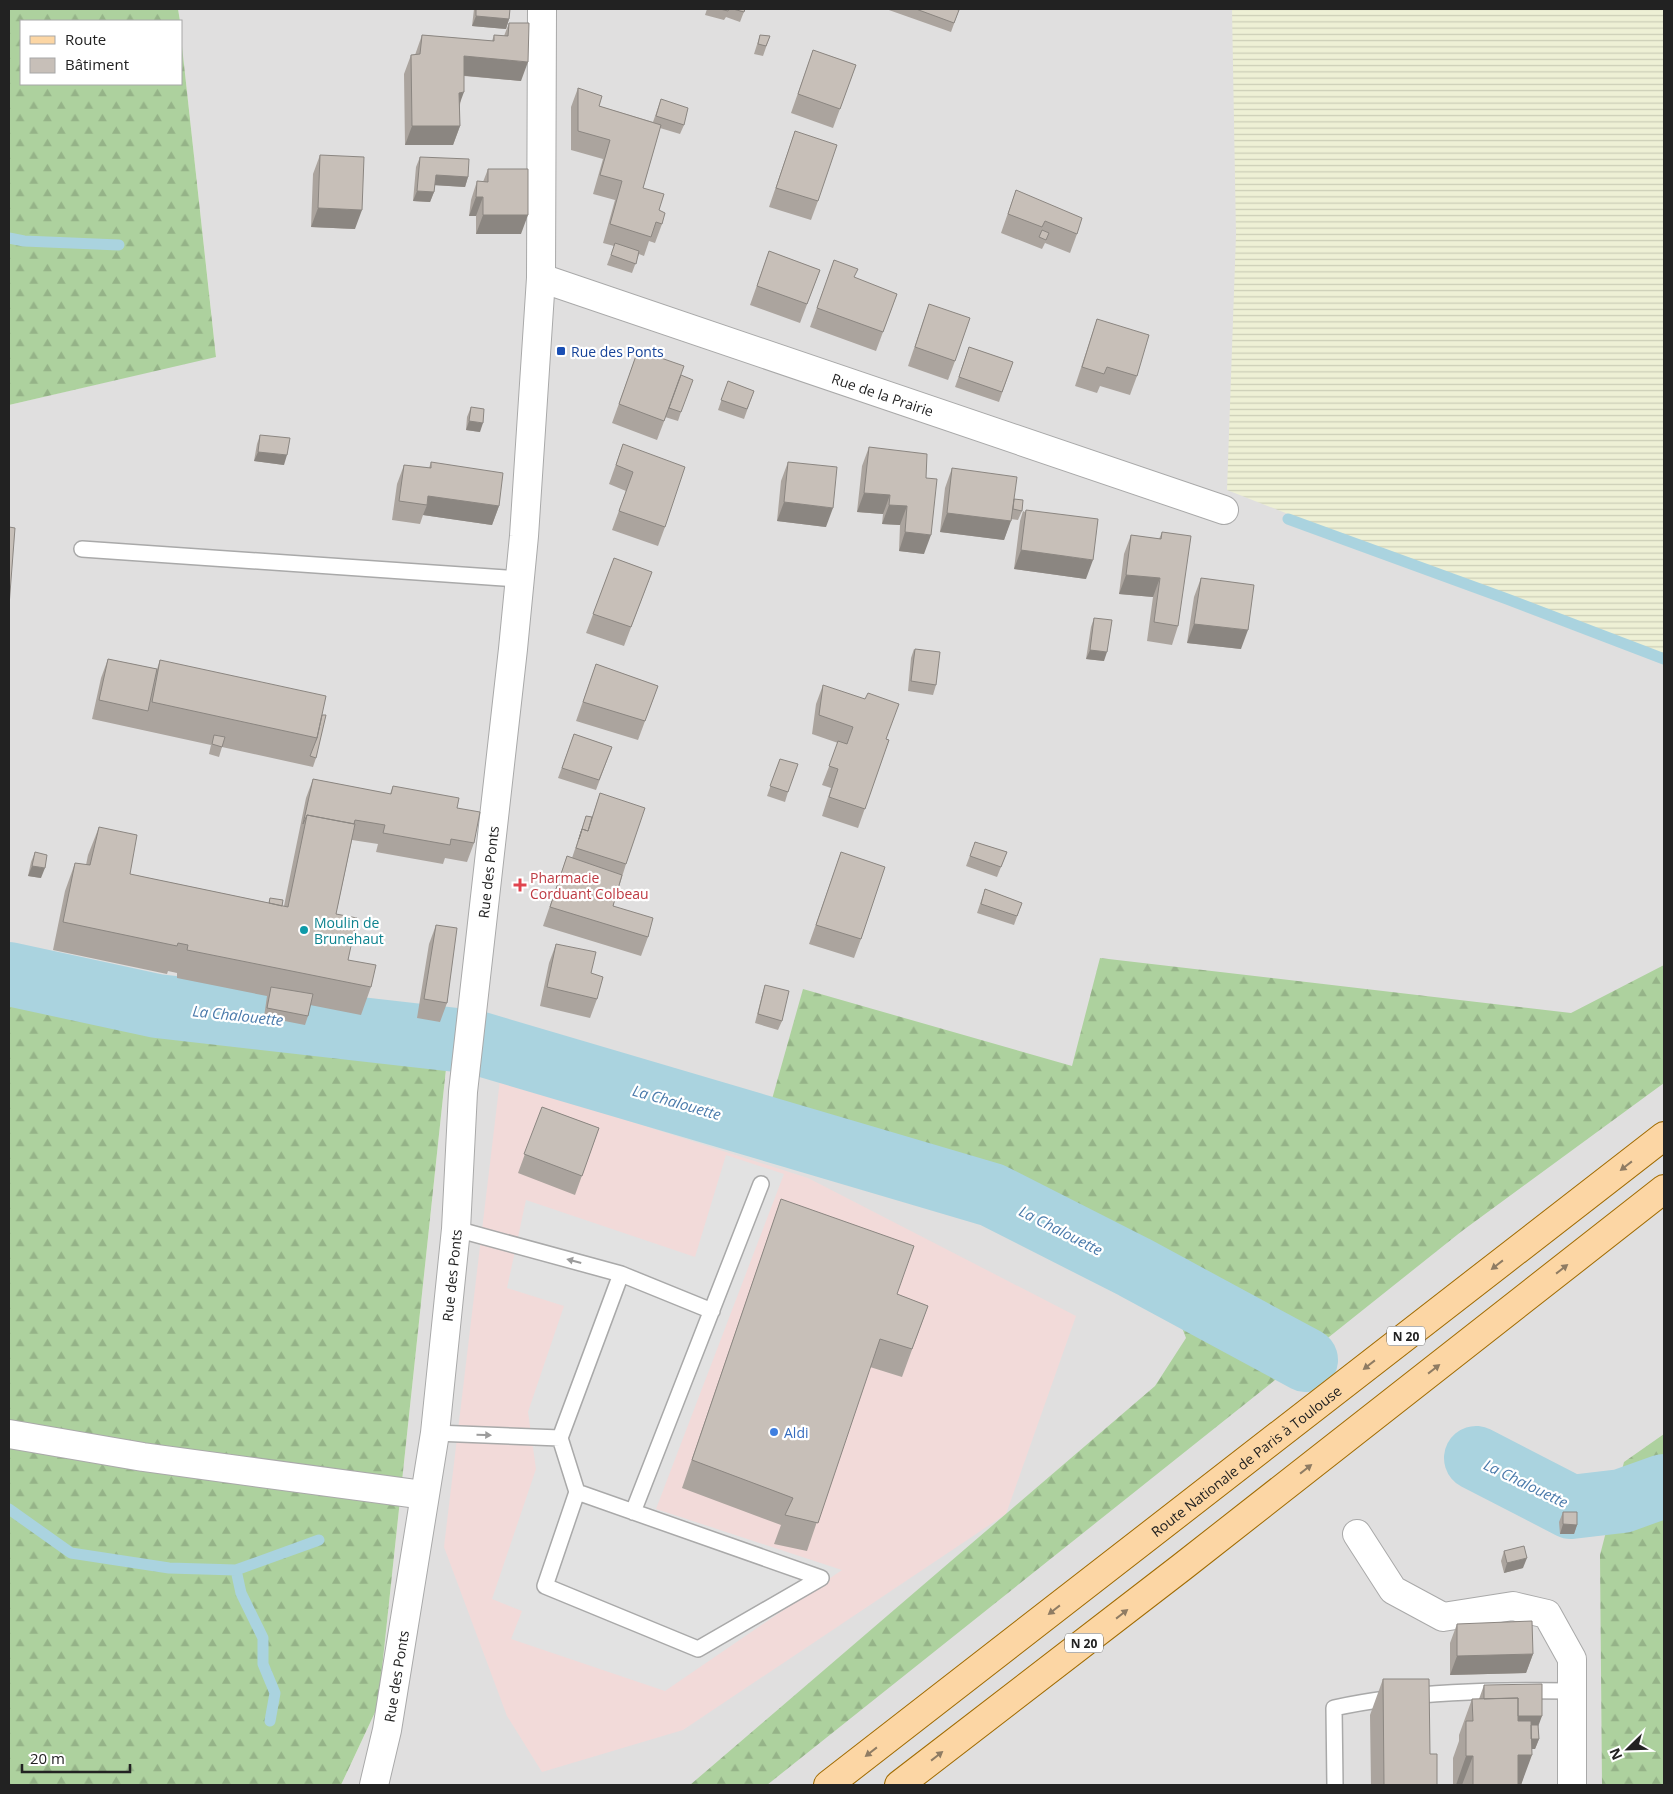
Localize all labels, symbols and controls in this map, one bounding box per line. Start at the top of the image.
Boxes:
legend [20,20,182,85]
text: Route [65,29,106,49]
text: Bâtiment [65,54,129,74]
place label: Rue des Ponts [571,342,664,361]
marker: Rue des Ponts [555,345,567,357]
street label: Rue de la Prairie [829,368,936,420]
street label: Rue des Ponts [473,825,502,919]
place label: Pharmacie Corduant Colbeau [530,868,649,903]
marker: Pharmacie Corduant Colbeau [514,879,526,891]
place label: Moulin de Brunehaut [314,913,384,948]
marker: Moulin de Brunehaut [298,924,310,936]
water label: La Chalouette [192,1000,285,1030]
water label: La Chalouette [630,1080,724,1124]
one-way arrow [1620,1160,1633,1171]
water label: La Chalouette [1016,1200,1107,1260]
street label: Rue des Ponts [437,1228,465,1322]
one-way arrow [567,1257,582,1265]
one-way arrow [1491,1260,1504,1271]
one-way arrow [1555,1264,1569,1274]
road number: N 20 [1387,1326,1425,1345]
one-way arrow [1362,1360,1376,1370]
one-way arrow [1427,1364,1441,1374]
street label: Route Nationale de Paris à Toulouse [1147,1381,1345,1540]
place label: Aldi [784,1423,809,1442]
marker: Aldi [768,1426,780,1438]
one-way arrow [476,1432,492,1440]
water label: La Chalouette [1481,1454,1572,1512]
one-way arrow [1299,1464,1313,1474]
one-way arrow [1048,1604,1061,1615]
one-way arrow [1115,1609,1129,1619]
street label: Rue des Ponts [379,1629,413,1723]
road number: N 20 [1065,1634,1103,1652]
north arrow [1603,1724,1653,1774]
scale bar [22,1742,130,1774]
text: N [1605,1745,1627,1763]
one-way arrow [864,1747,877,1758]
text: 20 m [30,1748,65,1768]
one-way arrow [930,1750,943,1761]

